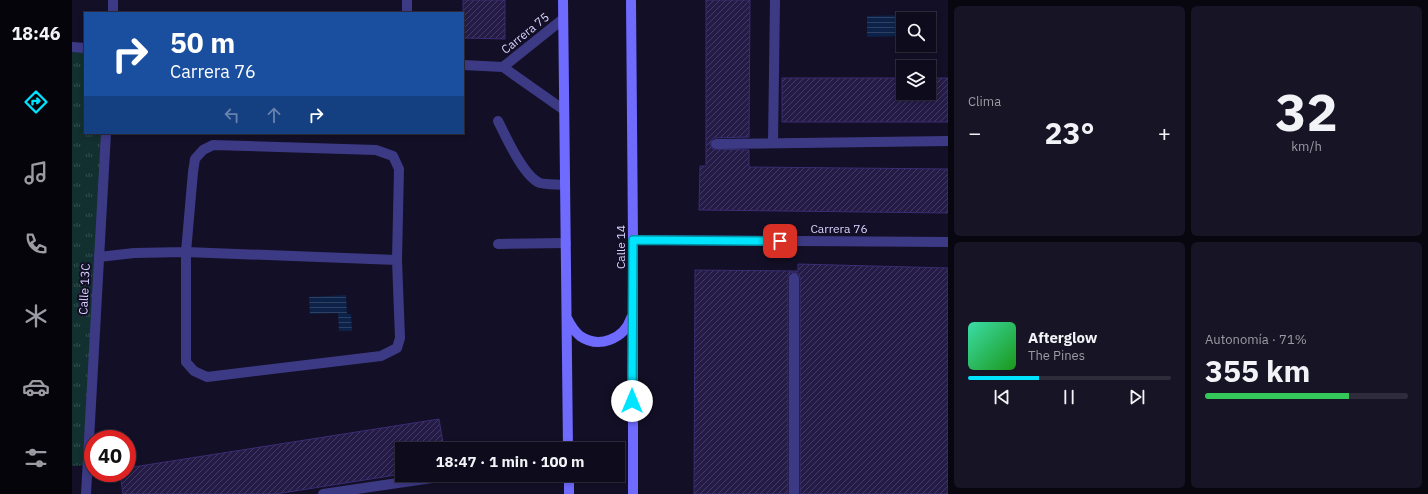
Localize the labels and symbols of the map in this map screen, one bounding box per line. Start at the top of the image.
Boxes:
street label: Carrera 75 [498,9,552,57]
street label: Carrera 76 [810,221,868,236]
pin [763,224,797,258]
street label: Calle 14 [613,225,628,269]
street label: Calle 13C [75,262,93,315]
position arrow [611,380,653,422]
speed limit sign: 40 [84,430,136,482]

